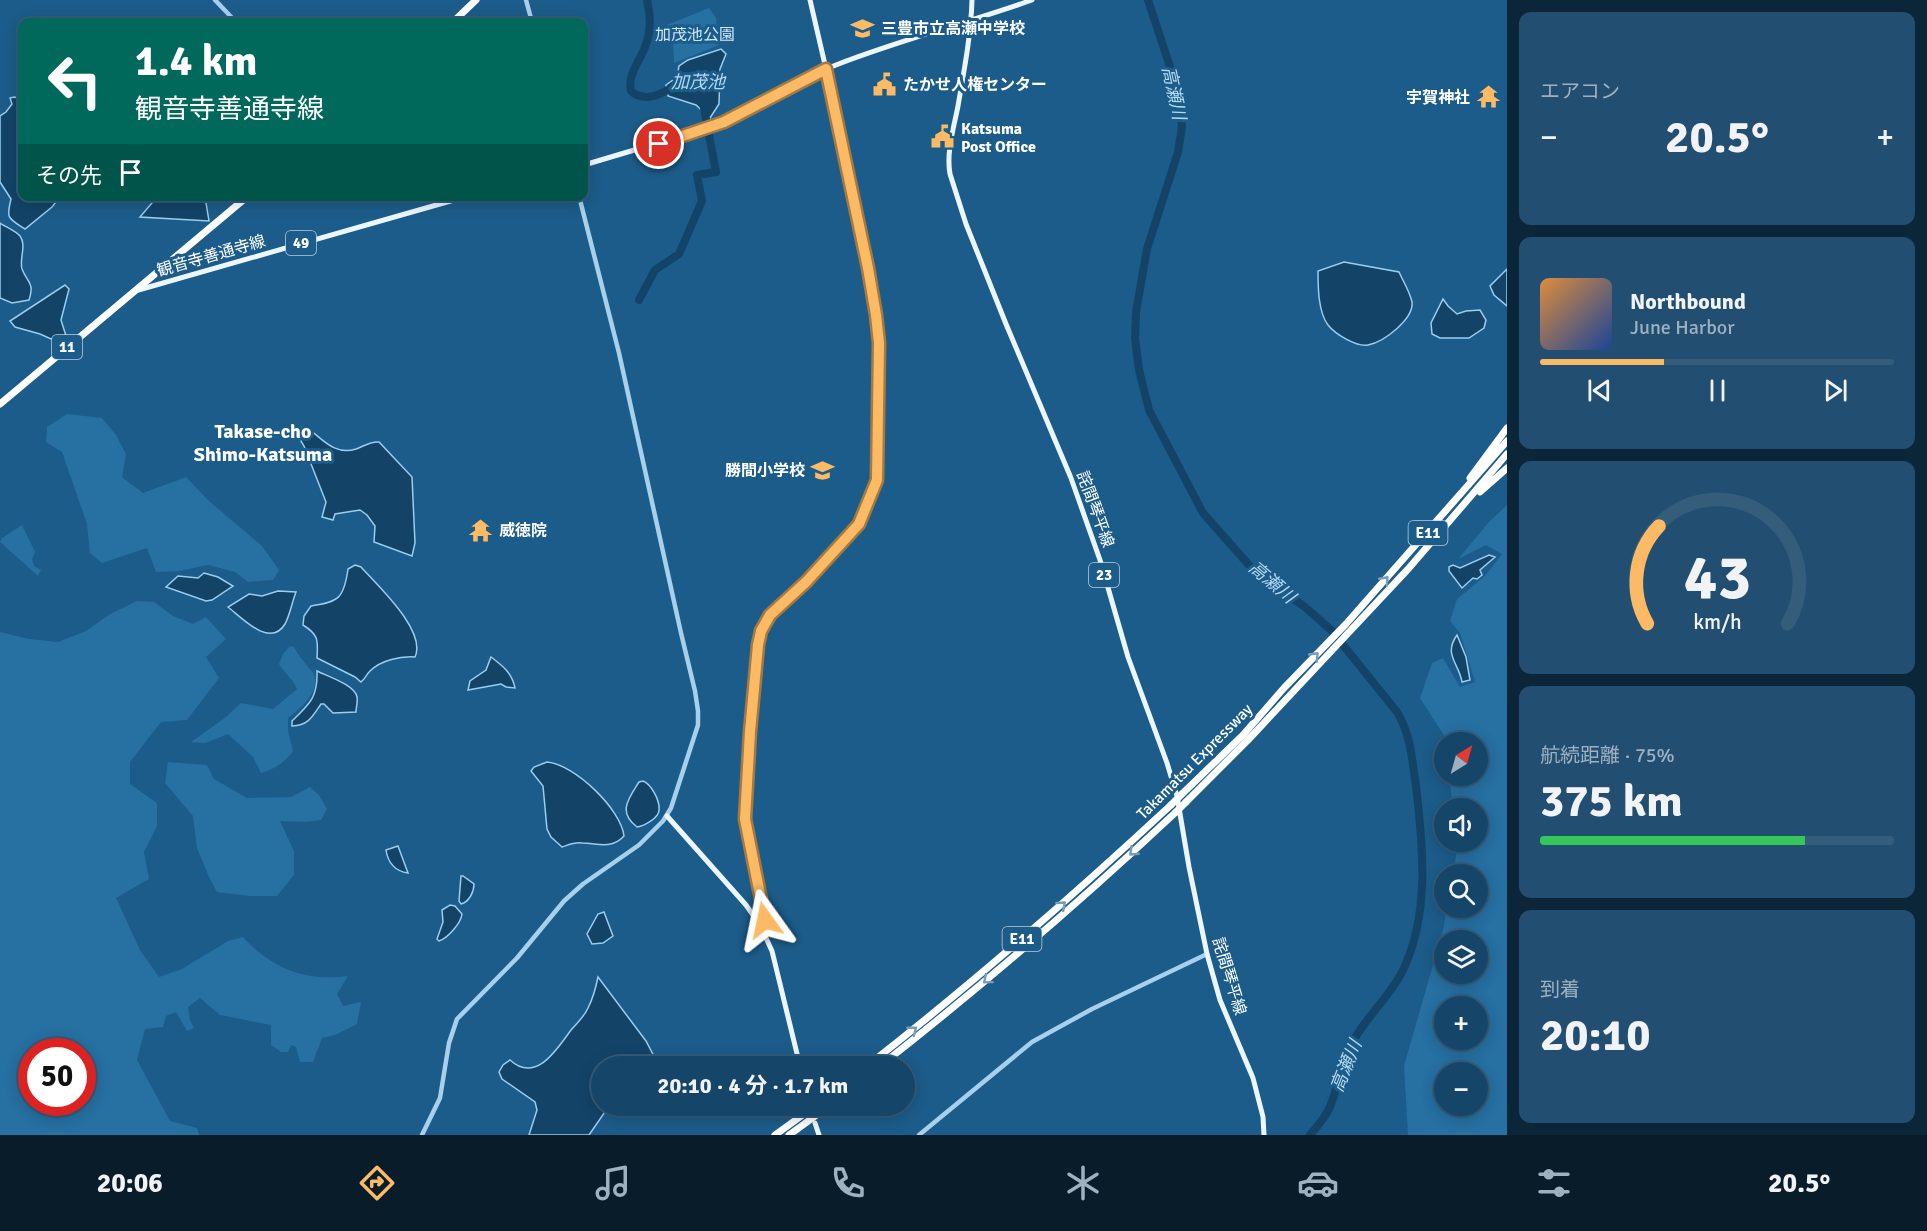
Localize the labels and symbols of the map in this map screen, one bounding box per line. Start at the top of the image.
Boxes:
school or university icon: 三豊市立高瀬中学校 [850,15,876,41]
place label: 三豊市立高瀬中学校 [881,19,1025,39]
park label: 加茂池公園 [655,25,735,45]
water label: 高瀬川 [1158,64,1191,124]
water label: 加茂池 [671,71,727,93]
public building icon: たかせ人権センター [872,71,898,97]
place label: たかせ人権センター [903,75,1047,95]
temple icon: 宇賀神社 [1475,84,1501,110]
place label: 宇賀神社 [1406,88,1470,108]
pin [633,118,684,169]
place label: Katsuma Post Office [961,119,1036,157]
public building icon: Katsuma Post Office [930,124,956,150]
street label: 観音寺善通寺線 [155,231,268,281]
road number: 49 [286,231,316,255]
road number: 11 [52,335,82,359]
district label: Takase-cho Shimo-Katsuma [194,419,332,467]
school or university icon: 勝間小学校 [810,457,836,483]
place label: 勝間小学校 [725,461,805,481]
street label: 詫間琴平線 [1072,468,1118,550]
temple icon: 威徳院 [468,517,494,543]
place label: 威徳院 [499,521,547,541]
road number: E11 [1408,521,1448,545]
water label: 高瀬川 [1244,556,1301,609]
road number: 23 [1089,563,1119,587]
one-way arrow [1378,577,1389,587]
one-way arrow [1308,653,1319,663]
street label: Takamatsu Expressway [1133,699,1257,824]
north arrow [1434,732,1488,786]
one-way arrow [1129,844,1140,855]
position arrow [733,888,797,952]
one-way arrow [1055,901,1066,912]
road number: E11 [1002,927,1042,951]
street label: 詫間琴平線 [1208,935,1250,1017]
one-way arrow [983,973,994,984]
one-way arrow [906,1027,917,1038]
water label: 高瀬川 [1326,1035,1367,1095]
speed limit sign: 50 [18,1038,96,1116]

